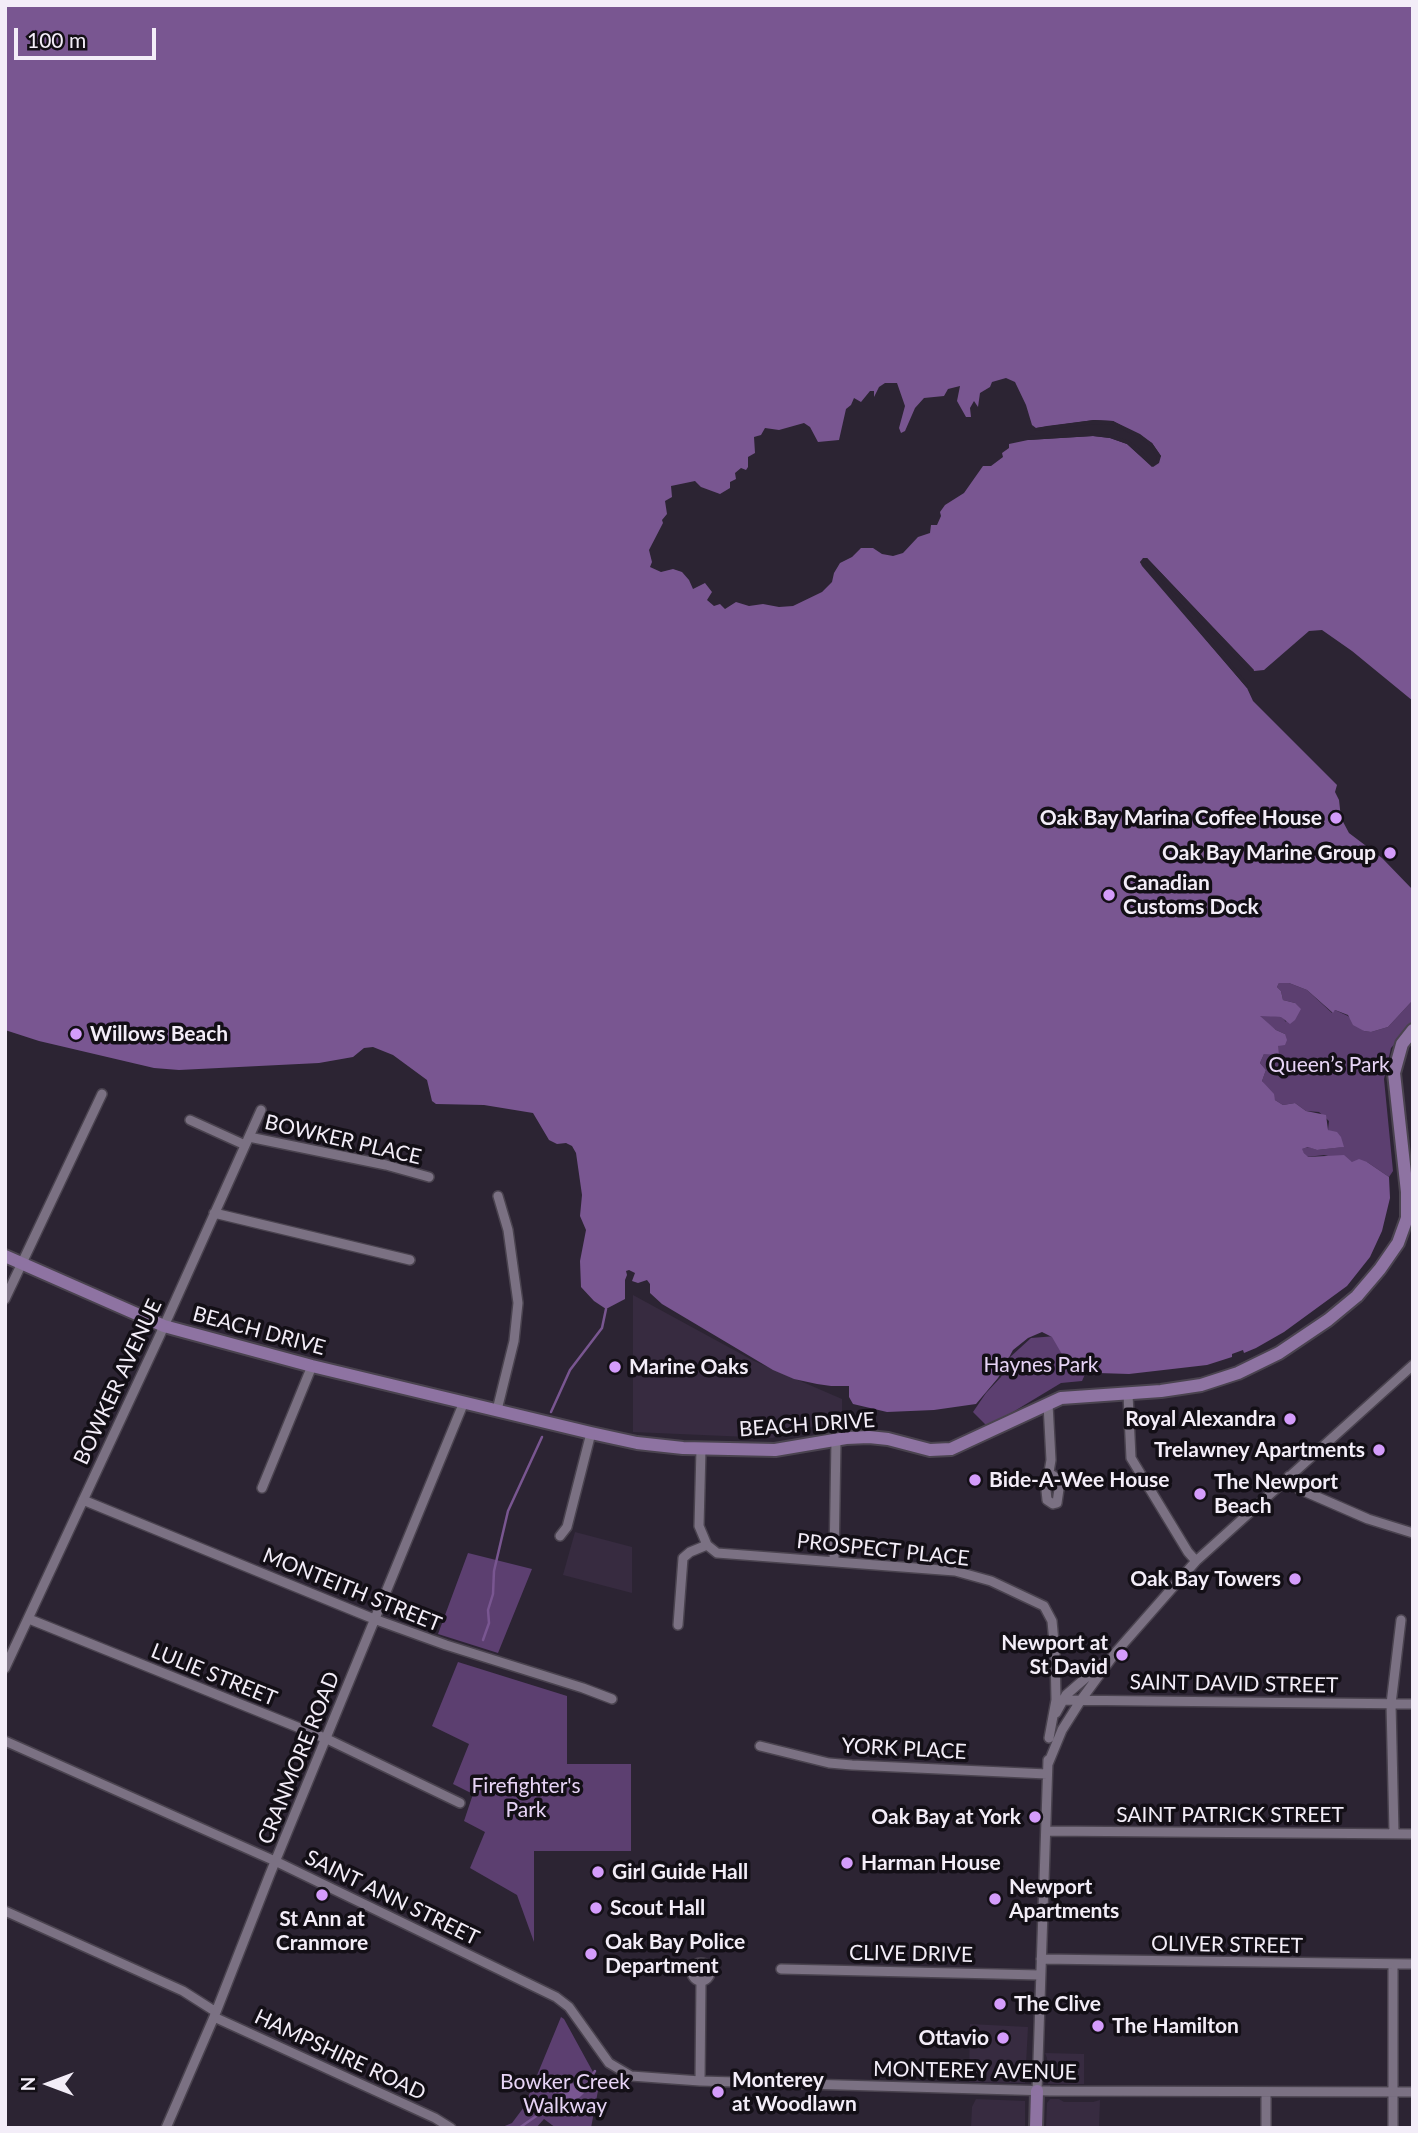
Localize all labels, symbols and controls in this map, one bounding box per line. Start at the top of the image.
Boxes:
scale bar [18,14,159,58]
text: 100 m [27,27,86,52]
place label: Oak Bay Marina Coffee House [1040,805,1322,831]
marker: Oak Bay Marina Coffee House [1328,810,1344,826]
place label: Oak Bay Marine Group [1162,840,1376,866]
marker: Oak Bay Marine Group [1382,845,1398,861]
place label: Canadian Customs Dock [1123,870,1259,920]
marker: Canadian Customs Dock [1101,887,1117,903]
place label: Willows Beach [90,1021,228,1047]
marker: Willows Beach [68,1026,84,1042]
park label: Queen’s Park [1268,1052,1390,1078]
street label: BOWKER PLACE [262,1110,424,1170]
street label: BOWKER AVENUE [69,1295,167,1469]
street label: BEACH DRIVE [190,1301,328,1361]
park label: Haynes Park [983,1352,1099,1378]
place label: Marine Oaks [629,1354,748,1380]
marker: Marine Oaks [607,1359,623,1375]
place label: Royal Alexandra [1125,1406,1276,1432]
street label: BEACH DRIVE [738,1408,876,1442]
marker: Royal Alexandra [1282,1411,1298,1427]
place label: Trelawney Apartments [1154,1437,1365,1463]
marker: Trelawney Apartments [1371,1442,1387,1458]
place label: Bide-A-Wee House [989,1467,1169,1493]
place label: The Newport Beach [1214,1469,1338,1519]
marker: Bide-A-Wee House [967,1472,983,1488]
marker: The Newport Beach [1192,1486,1208,1502]
street label: PROSPECT PLACE [795,1528,971,1572]
street label: MONTEITH STREET [259,1543,445,1637]
place label: Oak Bay Towers [1130,1566,1281,1592]
marker: Oak Bay Towers [1287,1571,1303,1587]
place label: Newport at St David [1001,1630,1108,1680]
street label: LULIE STREET [147,1638,281,1712]
marker: Newport at St David [1114,1647,1130,1663]
street label: CRANMORE ROAD [253,1668,345,1848]
street label: SAINT DAVID STREET [1129,1670,1339,1698]
street label: YORK PLACE [841,1733,967,1765]
park label: Firefighter's Park [472,1773,580,1823]
street label: SAINT PATRICK STREET [1116,1802,1344,1828]
place label: Oak Bay at York [871,1804,1021,1830]
marker: Oak Bay at York [1027,1809,1043,1825]
street label: SAINT ANN STREET [301,1845,483,1951]
place label: Harman House [861,1850,1001,1876]
marker: Harman House [839,1855,855,1871]
place label: Girl Guide Hall [612,1859,748,1885]
marker: Girl Guide Hall [590,1864,606,1880]
place label: Newport Apartments [1009,1874,1119,1924]
marker: St Ann at Cranmore [314,1887,330,1903]
marker: Newport Apartments [987,1891,1003,1907]
place label: Scout Hall [610,1895,705,1921]
marker: Scout Hall [588,1900,604,1916]
place label: St Ann at Cranmore [276,1906,368,1956]
place label: Oak Bay Police Department [605,1929,745,1979]
street label: OLIVER STREET [1151,1931,1303,1959]
street label: CLIVE DRIVE [849,1940,973,1968]
marker: Oak Bay Police Department [583,1946,599,1962]
place label: The Clive [1014,1991,1101,2017]
marker: The Clive [992,1996,1008,2012]
street label: HAMPSHIRE ROAD [250,2004,430,2106]
place label: The Hamilton [1112,2013,1239,2039]
marker: The Hamilton [1090,2018,1106,2034]
place label: Ottavio [918,2025,989,2051]
marker: Ottavio [995,2030,1011,2046]
north arrow [14,2049,84,2119]
street label: MONTEREY AVENUE [873,2057,1077,2085]
place label: Monterey at Woodlawn [732,2067,857,2117]
park label: Bowker Creek Walkway [500,2069,630,2119]
text: N [16,2077,39,2091]
marker: Monterey at Woodlawn [710,2084,726,2100]

